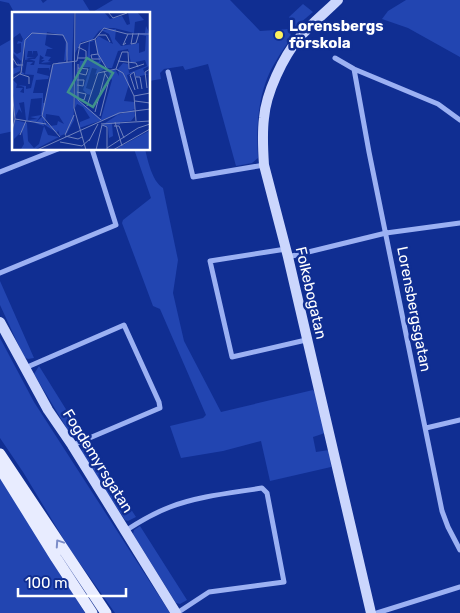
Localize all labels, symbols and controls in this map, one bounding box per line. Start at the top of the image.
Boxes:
inset map [12,12,150,150]
place label: Lorensbergs förskola [289,17,384,52]
marker: Lorensbergs förskola [273,29,285,41]
street label: Folkebogatan [292,245,330,341]
street label: Lorensbergsgatan [393,245,435,373]
street label: Fogdemyrsgatan [59,406,137,516]
one-way arrow [56,539,65,549]
scale bar [18,566,125,598]
text: 100 m [25,574,67,592]

